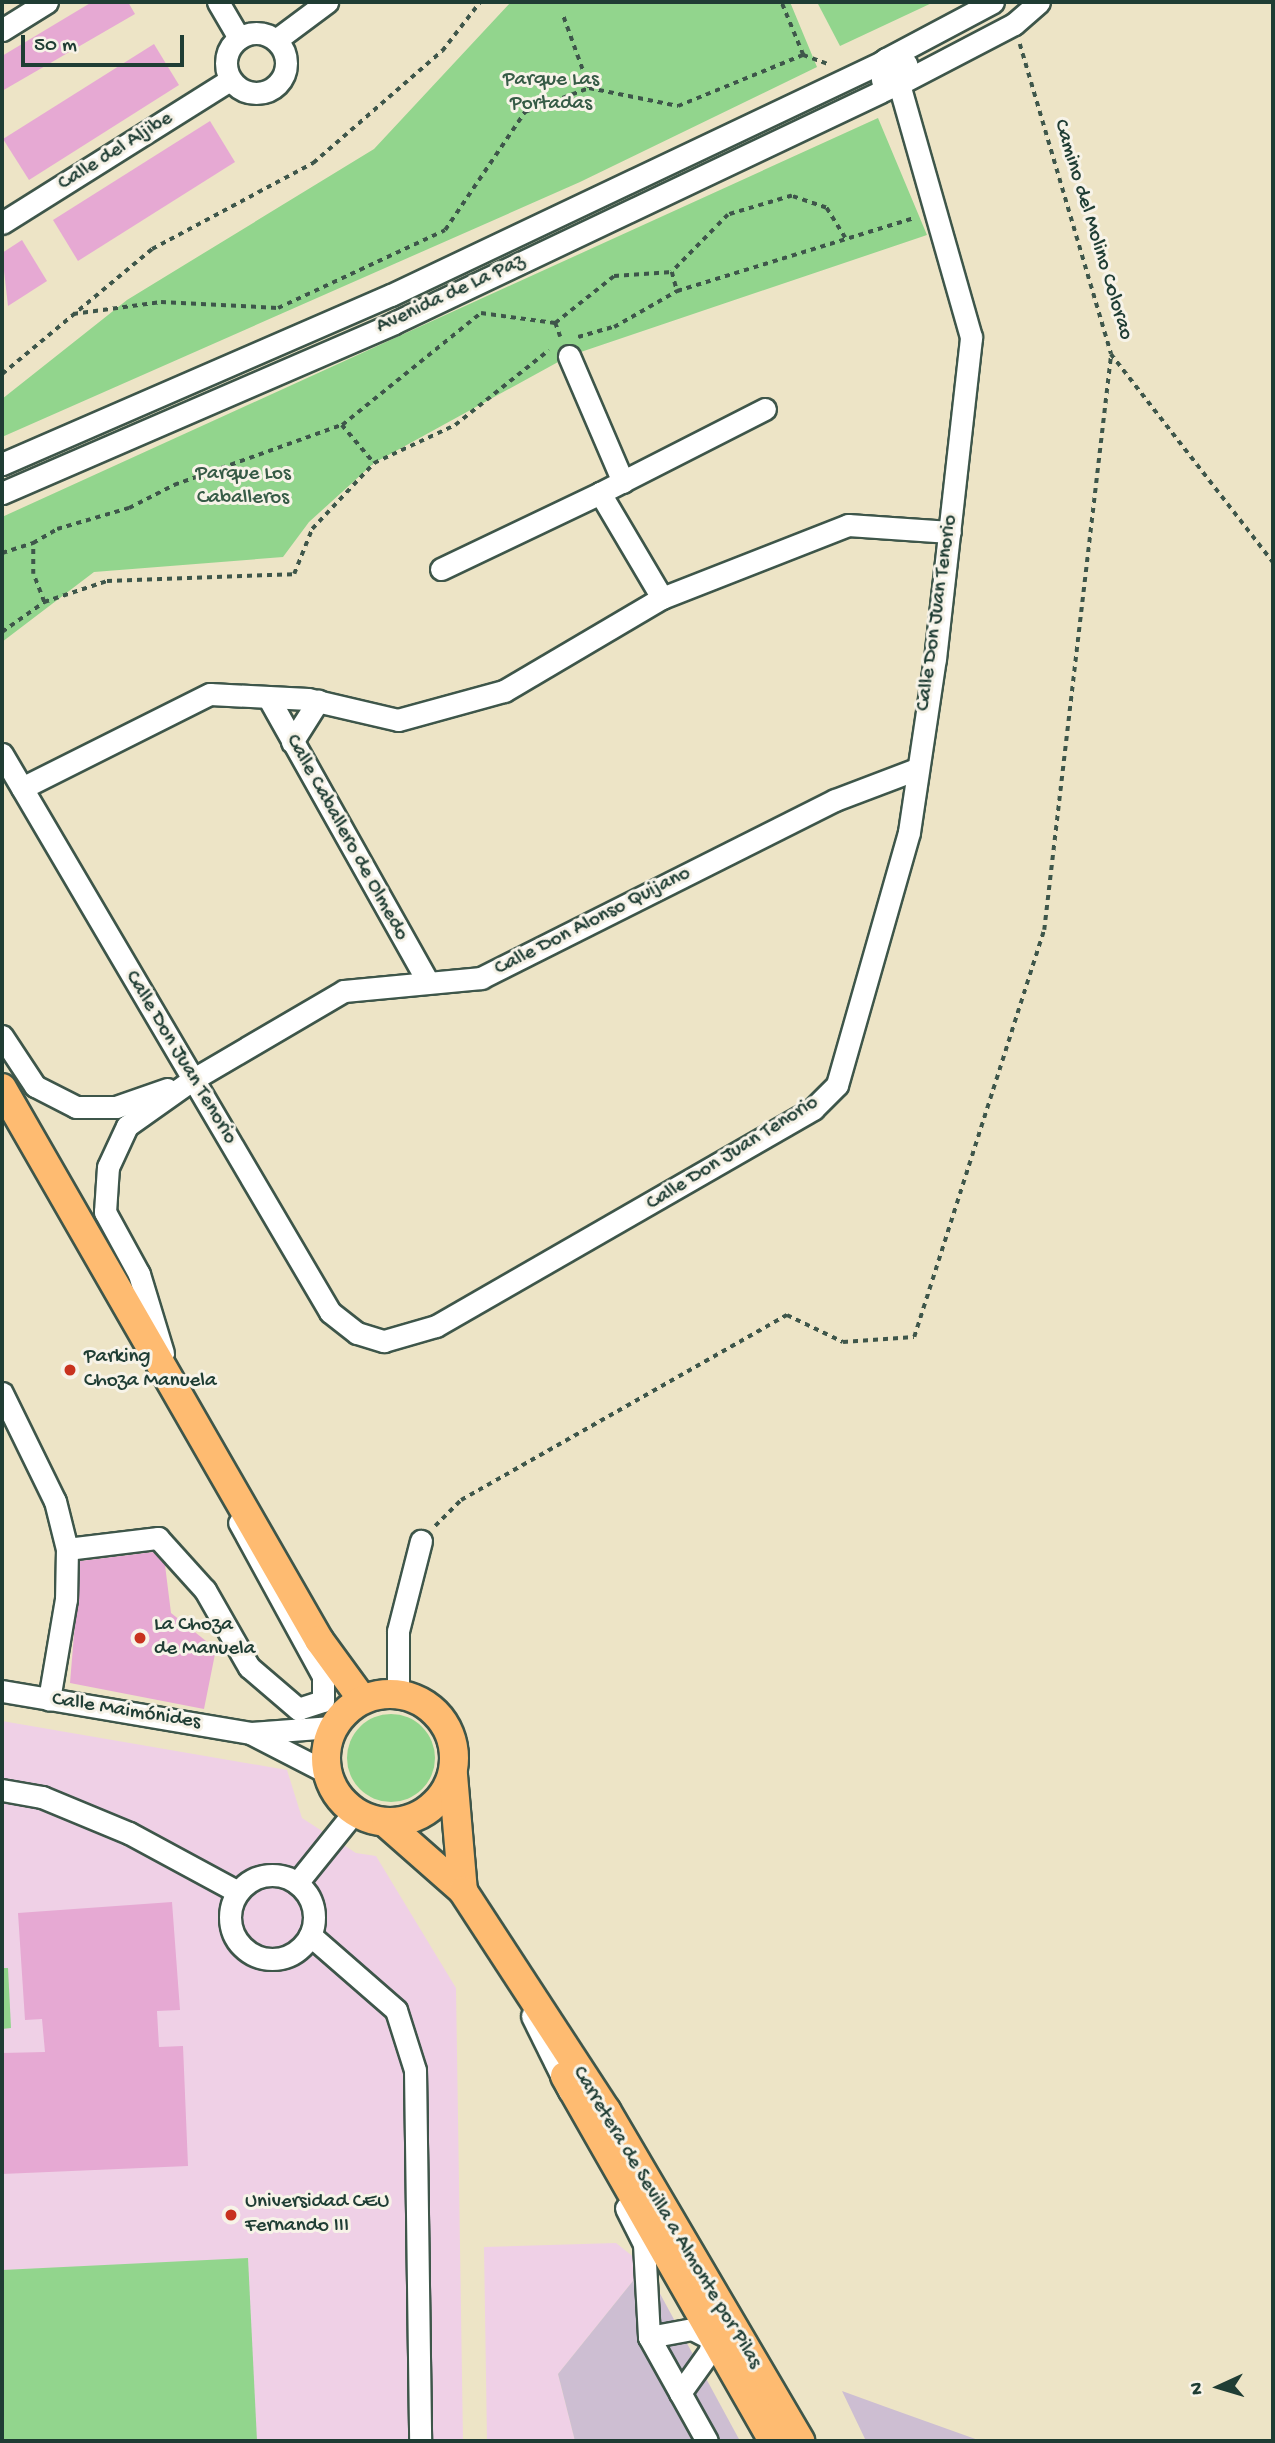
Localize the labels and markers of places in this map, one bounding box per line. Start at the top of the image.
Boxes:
place label: Parking Choza Manuela [84,1345,217,1395]
marker: Parking Choza Manuela [62,1362,78,1378]
place label: La Choza de Manuela [154,1613,255,1663]
marker: La Choza de Manuela [132,1630,148,1646]
place label: Universidad CEU Fernando III [245,2190,389,2240]
marker: Universidad CEU Fernando III [223,2207,239,2223]

